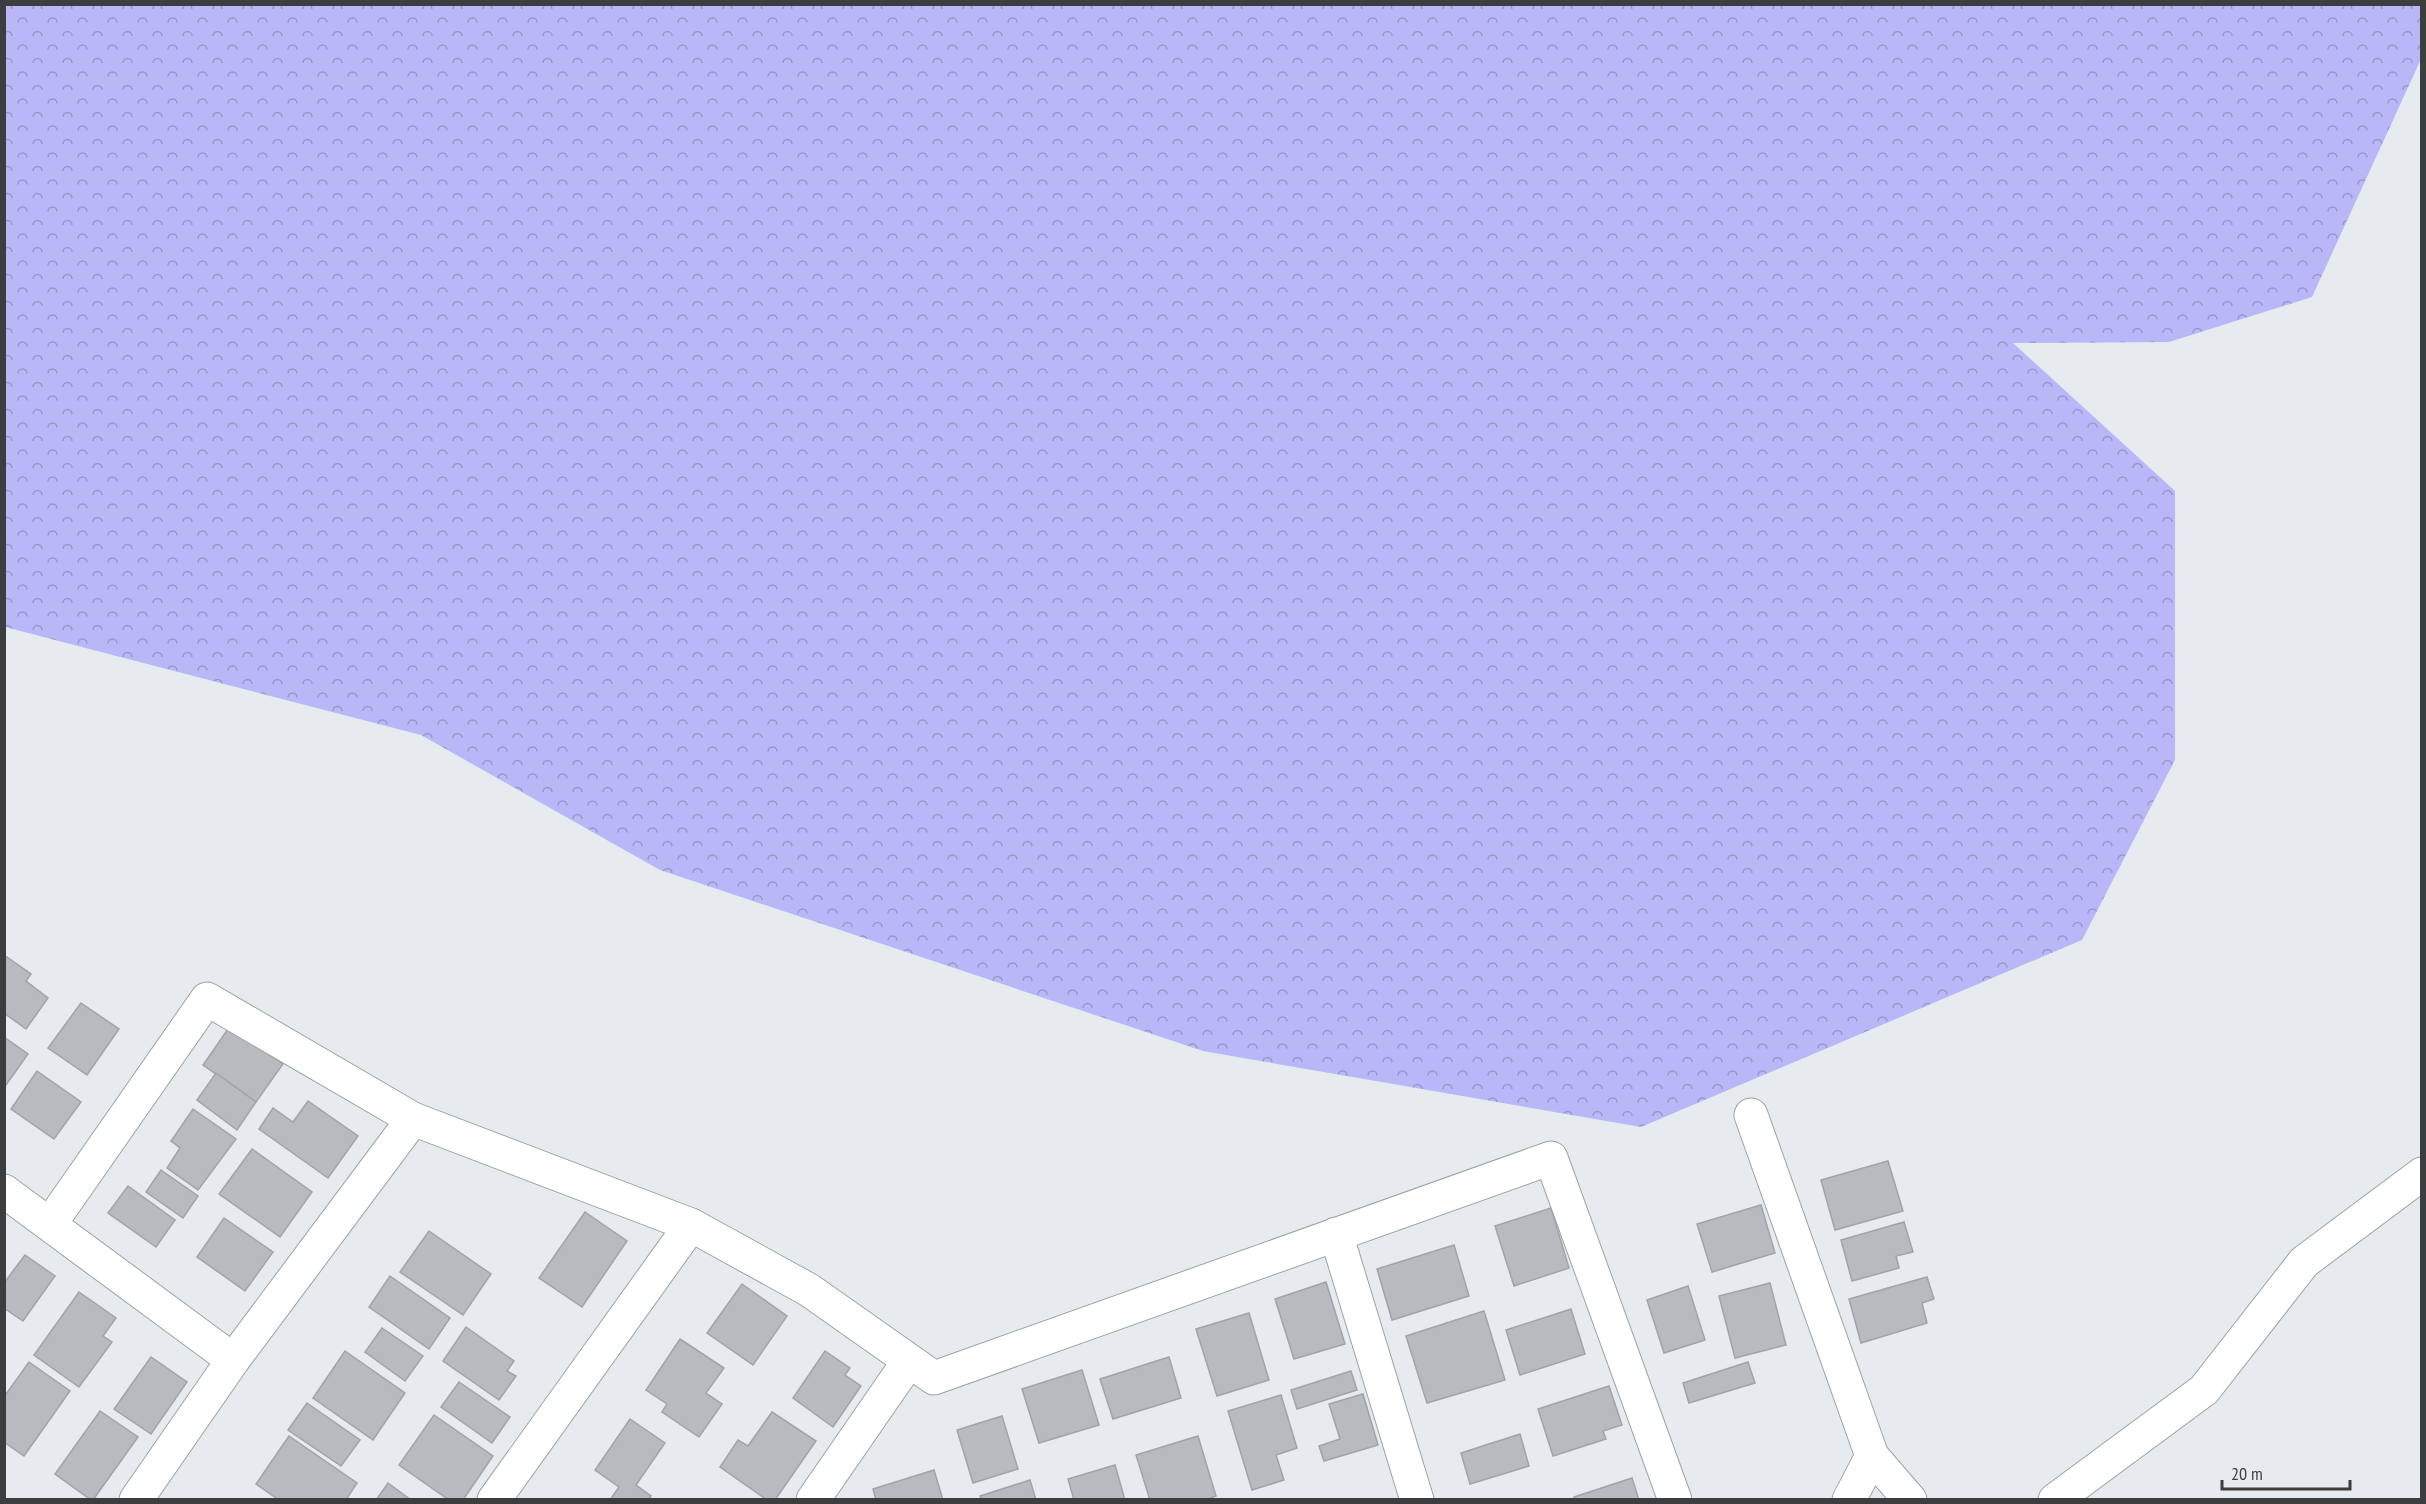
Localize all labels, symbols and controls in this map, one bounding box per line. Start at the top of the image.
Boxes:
scale bar [2222,1453,2350,1491]
text: 20 m [2231,1462,2263,1485]

